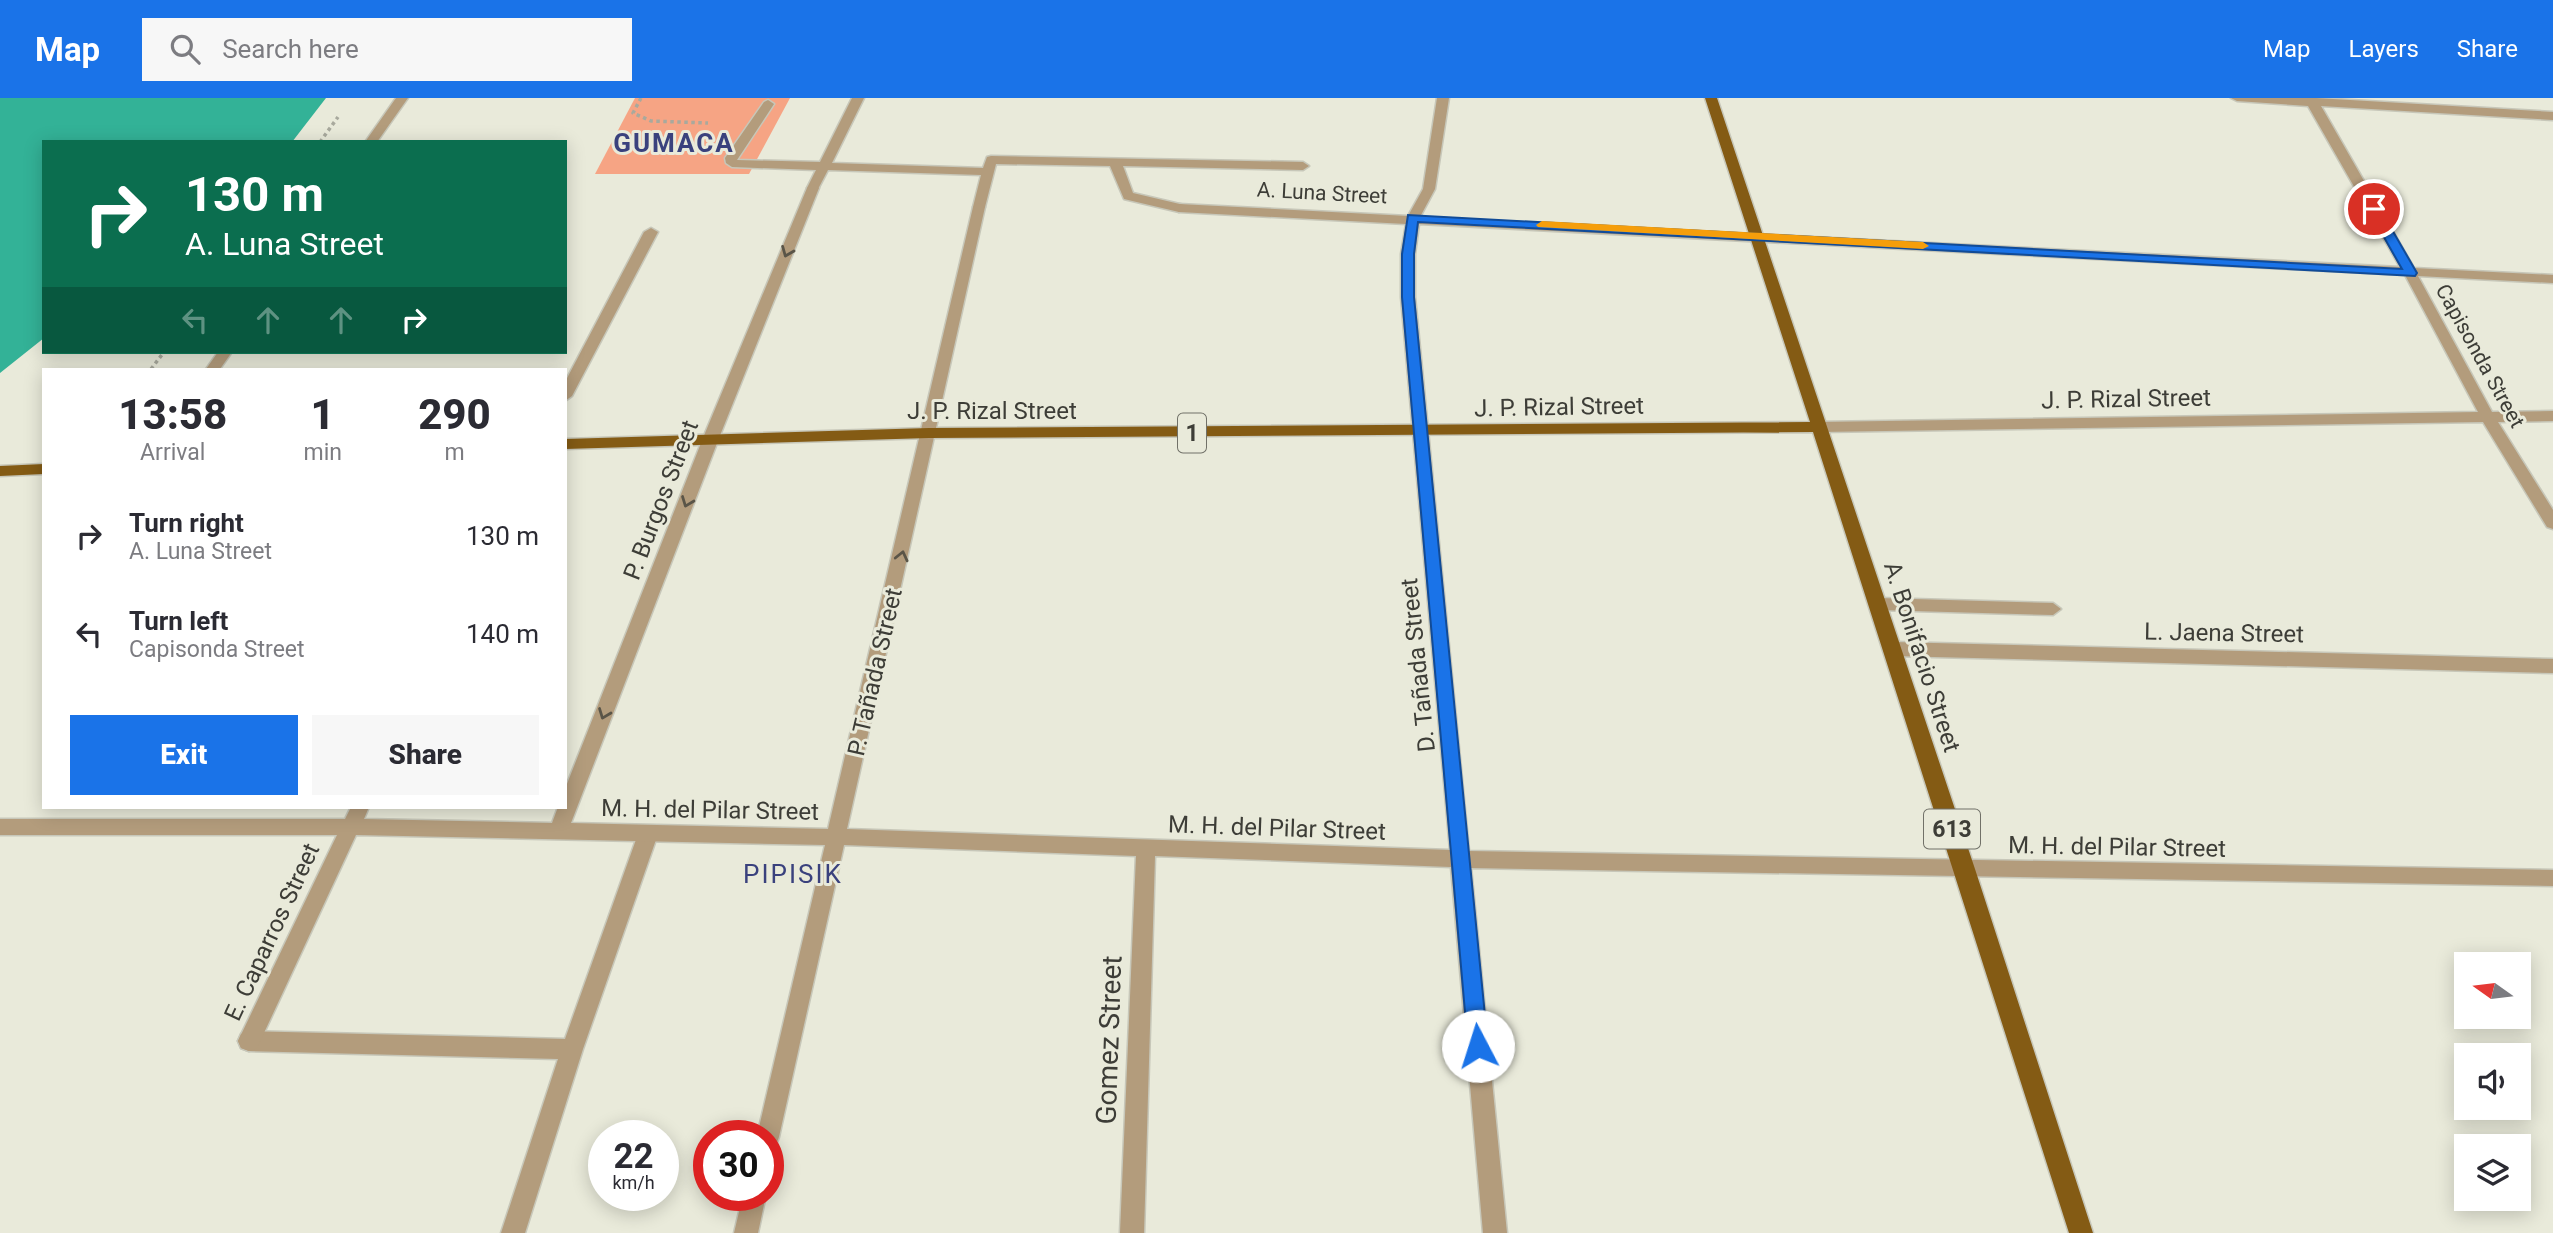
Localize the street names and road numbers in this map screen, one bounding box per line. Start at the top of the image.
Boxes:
street label: A. Luna Street [1256,178,1388,208]
street label: Capisonda Street [2431,280,2529,432]
street label: J. P. Rizal Street [2041,384,2211,414]
street label: J. P. Rizal Street [1474,392,1644,422]
street label: J. P. Rizal Street [907,397,1077,425]
road number: 1 [1178,414,1206,452]
street label: P. Burgos Street [618,416,704,584]
street label: A. Bonifacio Street [1878,558,1966,756]
street label: D. Tañada Street [1395,577,1441,753]
street label: P. Tañada Street [842,585,908,759]
street label: L. Jaena Street [2144,618,2304,648]
street label: M. H. del Pilar Street [601,794,819,826]
street label: M. H. del Pilar Street [1168,810,1387,846]
road number: 613 [1924,810,1980,848]
street label: M. H. del Pilar Street [2008,831,2226,863]
street label: E. Caparros Street [219,839,325,1025]
street label: Gomez Street [1090,955,1128,1125]

